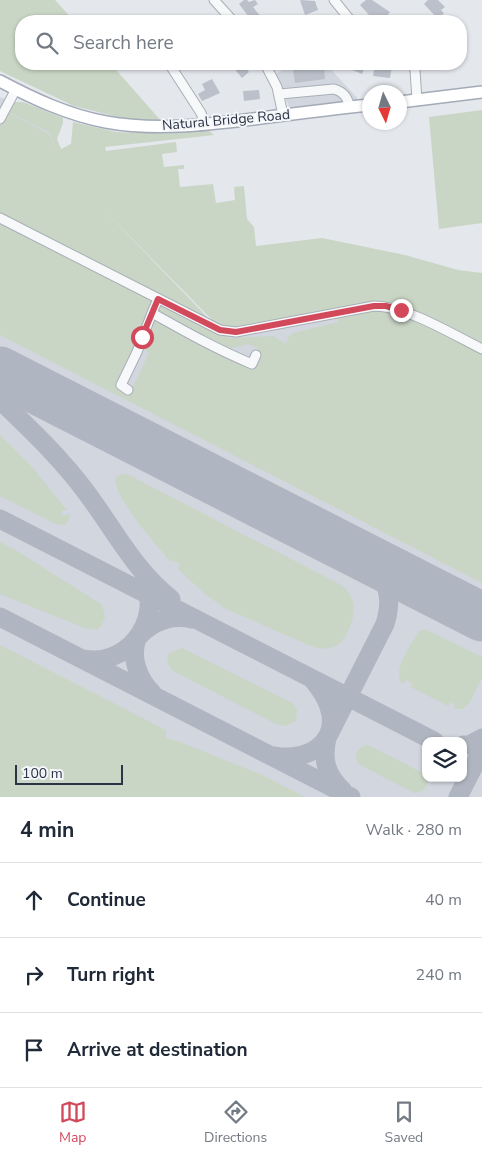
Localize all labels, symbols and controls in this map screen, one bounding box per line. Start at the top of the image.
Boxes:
search box [15,15,467,70]
icon: search [33,29,61,57]
text: Search here [73,30,174,56]
north arrow [362,85,407,130]
street label: Natural Bridge Road [161,105,291,135]
route end [390,299,413,322]
route start [131,326,154,349]
map controls [422,737,467,782]
button: layers [422,737,467,782]
scale bar [15,762,122,785]
text: 100 m [22,764,63,783]
text: 4 min [20,816,74,844]
text: Walk · 280 m [366,819,462,841]
icon: ahead [20,886,48,914]
text: Continue [67,887,146,913]
text: 40 m [425,889,462,911]
icon: right [20,961,48,989]
text: Turn right [67,962,154,988]
text: 240 m [415,964,462,986]
icon: arrive [20,1036,48,1064]
text: Arrive at destination [67,1037,248,1063]
tab: Map [59,1098,87,1147]
tab: Directions [204,1098,267,1147]
tab: Saved [385,1098,423,1147]

